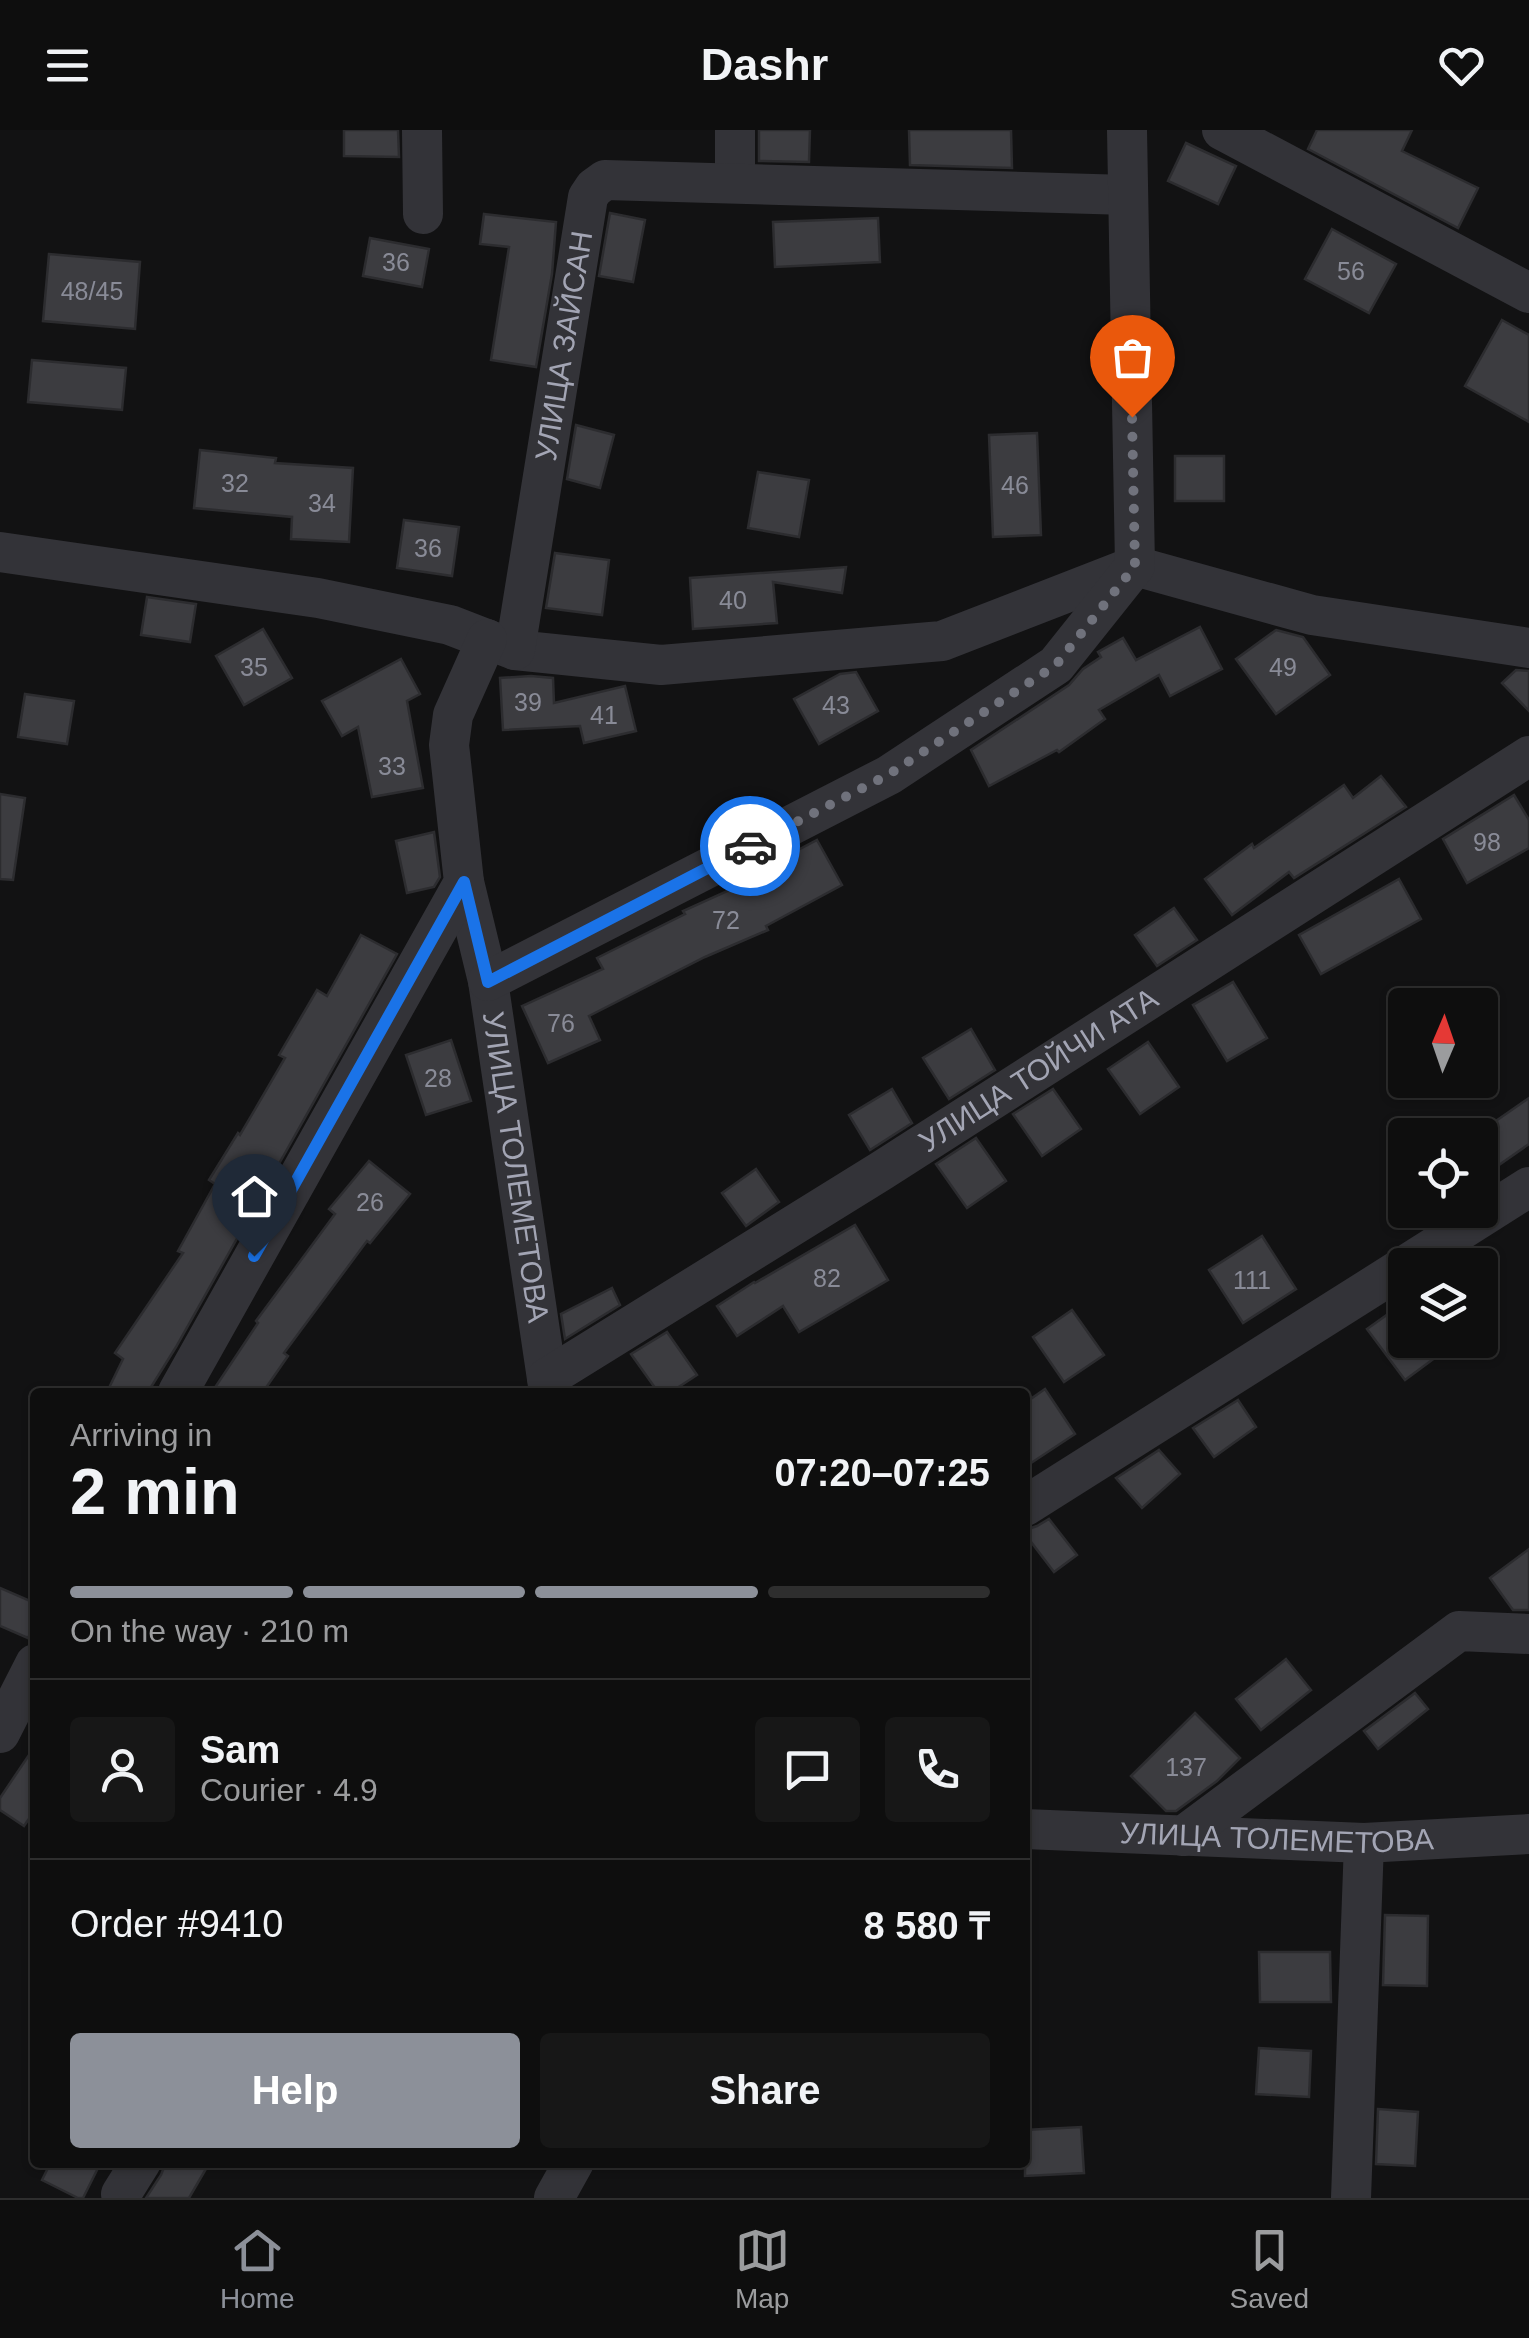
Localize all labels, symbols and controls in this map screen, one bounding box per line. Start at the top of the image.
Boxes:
icon: menu [40,38,95,93]
icon: heart [1434,38,1489,93]
text: Dashr [701,39,828,90]
street label: УЛИЦА ЗАЙСАН [529,229,598,463]
house number: 36 [382,248,410,276]
house number: 56 [1337,257,1365,285]
house number: 48/45 [61,277,123,305]
pin [1090,315,1175,418]
icon: bag [1105,330,1160,385]
house number: 32 [221,469,249,497]
house number: 46 [1001,471,1029,499]
house number: 34 [308,489,336,517]
house number: 36 [414,534,442,562]
house number: 40 [719,586,747,614]
house number: 35 [240,653,268,681]
house number: 49 [1269,653,1297,681]
house number: 39 [514,688,542,716]
house number: 43 [822,691,850,719]
house number: 41 [590,701,618,729]
house number: 33 [378,752,406,780]
courier [700,796,800,896]
icon: car [723,819,778,874]
house number: 98 [1473,828,1501,856]
house number: 72 [712,906,740,934]
street label: УЛИЦА ТОЙЧИ АТА [913,981,1164,1158]
north arrow [1388,988,1498,1098]
map controls [1388,988,1498,1358]
street label: УЛИЦА ТОЛЕМЕТОВА [477,1009,555,1325]
house number: 76 [547,1009,575,1037]
house number: 28 [424,1064,452,1092]
button: locate [1388,1118,1498,1228]
pin [212,1154,297,1257]
icon: home [227,1169,282,1224]
house number: 26 [356,1188,384,1216]
button: layers [1388,1248,1498,1358]
house number: 82 [813,1264,841,1292]
house number: 111 [1233,1266,1271,1294]
text: Arriving in [70,1417,212,1453]
text: 07:20–07:25 [774,1452,990,1494]
text: 2 min [70,1455,240,1528]
text: On the way · 210 m [70,1613,349,1649]
button: person [70,1717,175,1822]
button: chat [755,1717,860,1822]
button: phone [885,1717,990,1822]
text: Sam [200,1729,280,1771]
house number: 137 [1165,1753,1207,1781]
text: Courier · 4.9 [200,1772,378,1808]
street label: УЛИЦА ТОЛЕМЕТОВА [1119,1816,1434,1859]
text: Order #9410 [70,1903,283,1945]
text: 8 580 ₸ [864,1905,990,1947]
button: Help [70,2033,520,2148]
button: Share [540,2033,990,2148]
tab: Home [220,2223,295,2315]
tab: Map [735,2223,790,2315]
tab: Saved [1230,2223,1309,2315]

